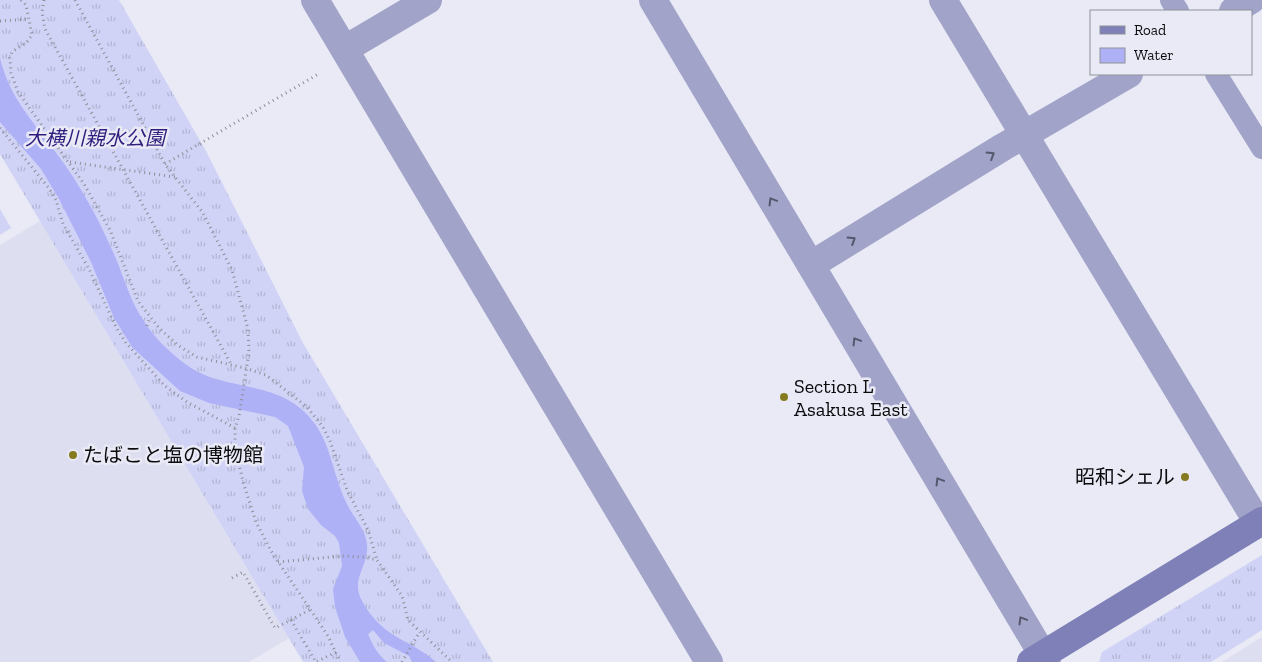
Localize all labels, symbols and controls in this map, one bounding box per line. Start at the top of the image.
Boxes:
legend [1090,10,1252,75]
text: Road [1134,21,1167,39]
text: Water [1134,46,1174,64]
park label: 大横川親水公園 [25,126,168,150]
one-way arrow [985,151,994,161]
one-way arrow [769,198,779,207]
one-way arrow [847,236,856,246]
one-way arrow [852,337,862,346]
place label: Section L Asakusa East [794,374,908,421]
marker: Section L Asakusa East [778,391,790,403]
place label: たばこと塩の博物館 [83,443,263,467]
marker: たばこと塩の博物館 [67,449,79,461]
place label: 昭和シェル [1075,465,1175,489]
marker: 昭和シェル [1179,471,1191,483]
one-way arrow [935,477,945,486]
one-way arrow [1018,617,1028,626]

